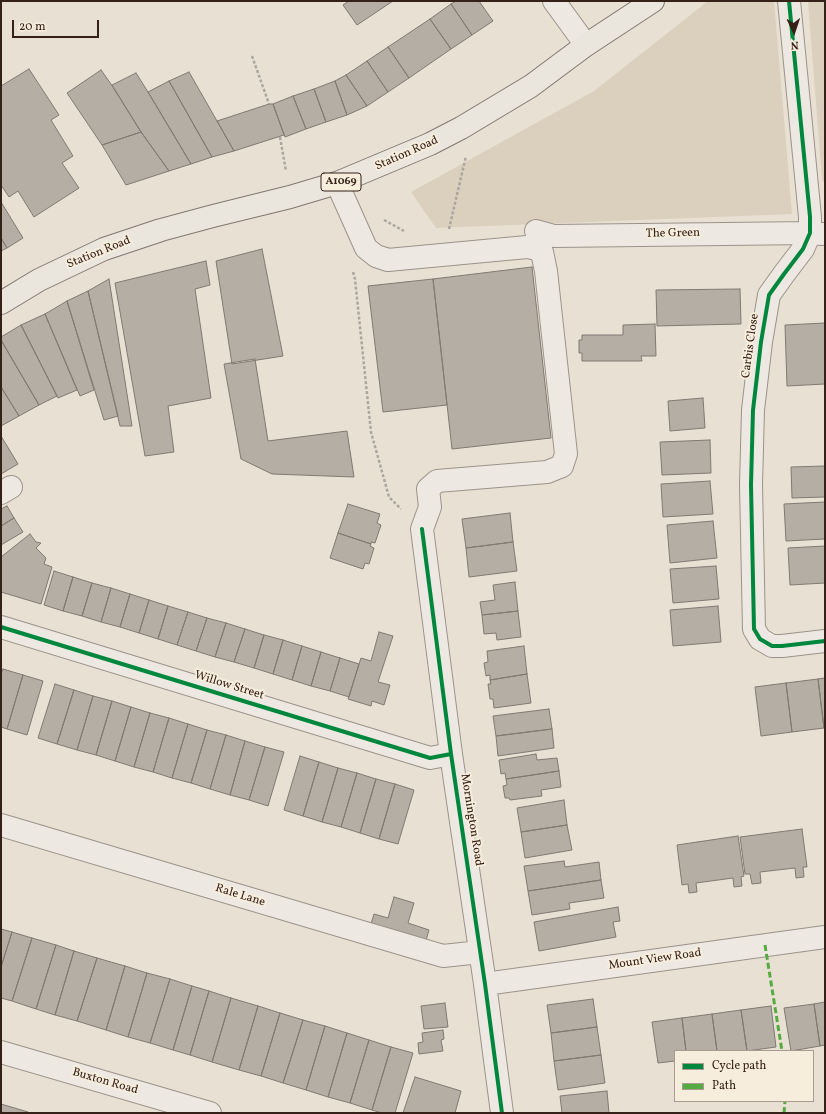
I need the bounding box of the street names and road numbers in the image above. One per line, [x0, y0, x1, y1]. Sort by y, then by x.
street label: Station Road [373, 134, 441, 174]
road number: A1069 [321, 173, 361, 191]
street label: The Green [646, 226, 700, 242]
street label: Station Road [65, 234, 133, 272]
street label: Carbis Close [739, 313, 763, 379]
street label: Willow Street [193, 669, 265, 703]
street label: Mornington Road [457, 773, 485, 867]
street label: Rale Lane [213, 882, 267, 910]
street label: Mount View Road [608, 946, 702, 974]
street label: Buxton Road [71, 1066, 139, 1098]

